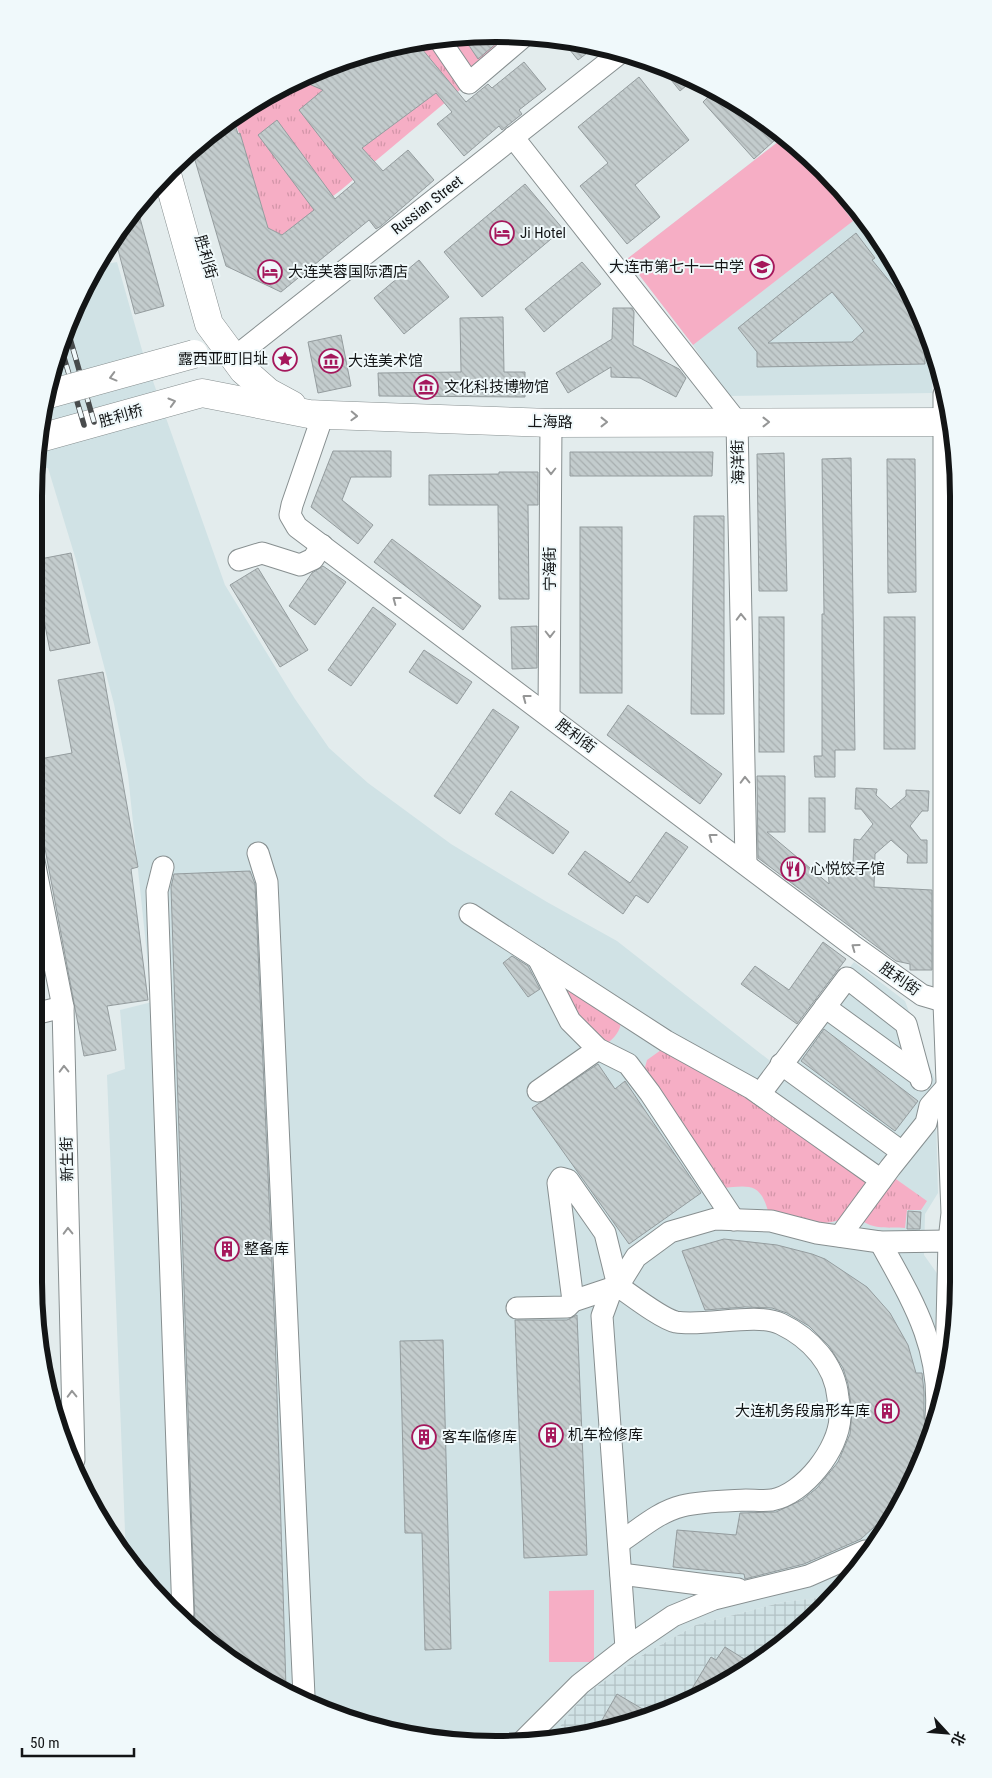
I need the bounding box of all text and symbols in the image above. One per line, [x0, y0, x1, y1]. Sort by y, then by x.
street label: Russian Street [388, 172, 466, 238]
hotel icon: Ji Hotel [489, 220, 515, 246]
place label: Ji Hotel [520, 224, 566, 242]
street label: 胜利街 [191, 233, 221, 281]
school or university icon: 大连市第七十一中学 [749, 254, 775, 280]
place label: 大连市第七十一中学 [609, 258, 744, 276]
hotel icon: 大连芙蓉国际酒店 [257, 259, 283, 285]
place label: 大连芙蓉国际酒店 [288, 263, 408, 281]
place icon: 露西亚町旧址 [272, 346, 298, 372]
museum icon: 大连美术馆 [318, 348, 344, 374]
place label: 露西亚町旧址 [178, 350, 268, 368]
place label: 大连美术馆 [348, 352, 423, 370]
one-way arrow [109, 371, 117, 381]
museum icon: 文化科技博物馆 [413, 374, 439, 400]
place label: 文化科技博物馆 [444, 378, 549, 396]
one-way arrow [167, 397, 175, 407]
street label: 胜利桥 [97, 401, 145, 431]
one-way arrow [350, 411, 358, 421]
street label: 上海路 [527, 413, 573, 431]
one-way arrow [600, 417, 608, 427]
one-way arrow [762, 417, 770, 427]
street label: 海洋街 [729, 439, 747, 485]
one-way arrow [546, 468, 556, 476]
street label: 宁海街 [541, 546, 559, 592]
one-way arrow [393, 598, 402, 606]
one-way arrow [736, 613, 746, 620]
one-way arrow [545, 630, 555, 638]
one-way arrow [522, 695, 532, 704]
street label: 胜利街 [553, 715, 599, 757]
one-way arrow [739, 775, 750, 783]
one-way arrow [708, 834, 718, 843]
restaurant icon: 心悦饺子馆 [780, 856, 806, 882]
place label: 心悦饺子馆 [810, 860, 885, 878]
one-way arrow [851, 944, 861, 953]
street label: 胜利街 [876, 959, 924, 999]
one-way arrow [59, 1065, 70, 1073]
street label: 新生街 [58, 1136, 76, 1182]
one-way arrow [63, 1227, 74, 1235]
building icon: 整备库 [214, 1236, 240, 1262]
place label: 整备库 [244, 1240, 289, 1258]
one-way arrow [67, 1390, 78, 1398]
building icon: 大连机务段扇形车库 [874, 1398, 900, 1424]
place label: 大连机务段扇形车库 [735, 1402, 870, 1420]
building icon: 机车检修库 [538, 1422, 564, 1448]
building icon: 客车临修库 [411, 1424, 437, 1450]
place label: 机车检修库 [568, 1426, 643, 1444]
place label: 客车临修库 [442, 1428, 517, 1446]
north arrow [922, 1708, 972, 1758]
scale bar [22, 1726, 135, 1758]
text: 北 [948, 1729, 969, 1748]
text: 50 m [30, 1734, 60, 1752]

